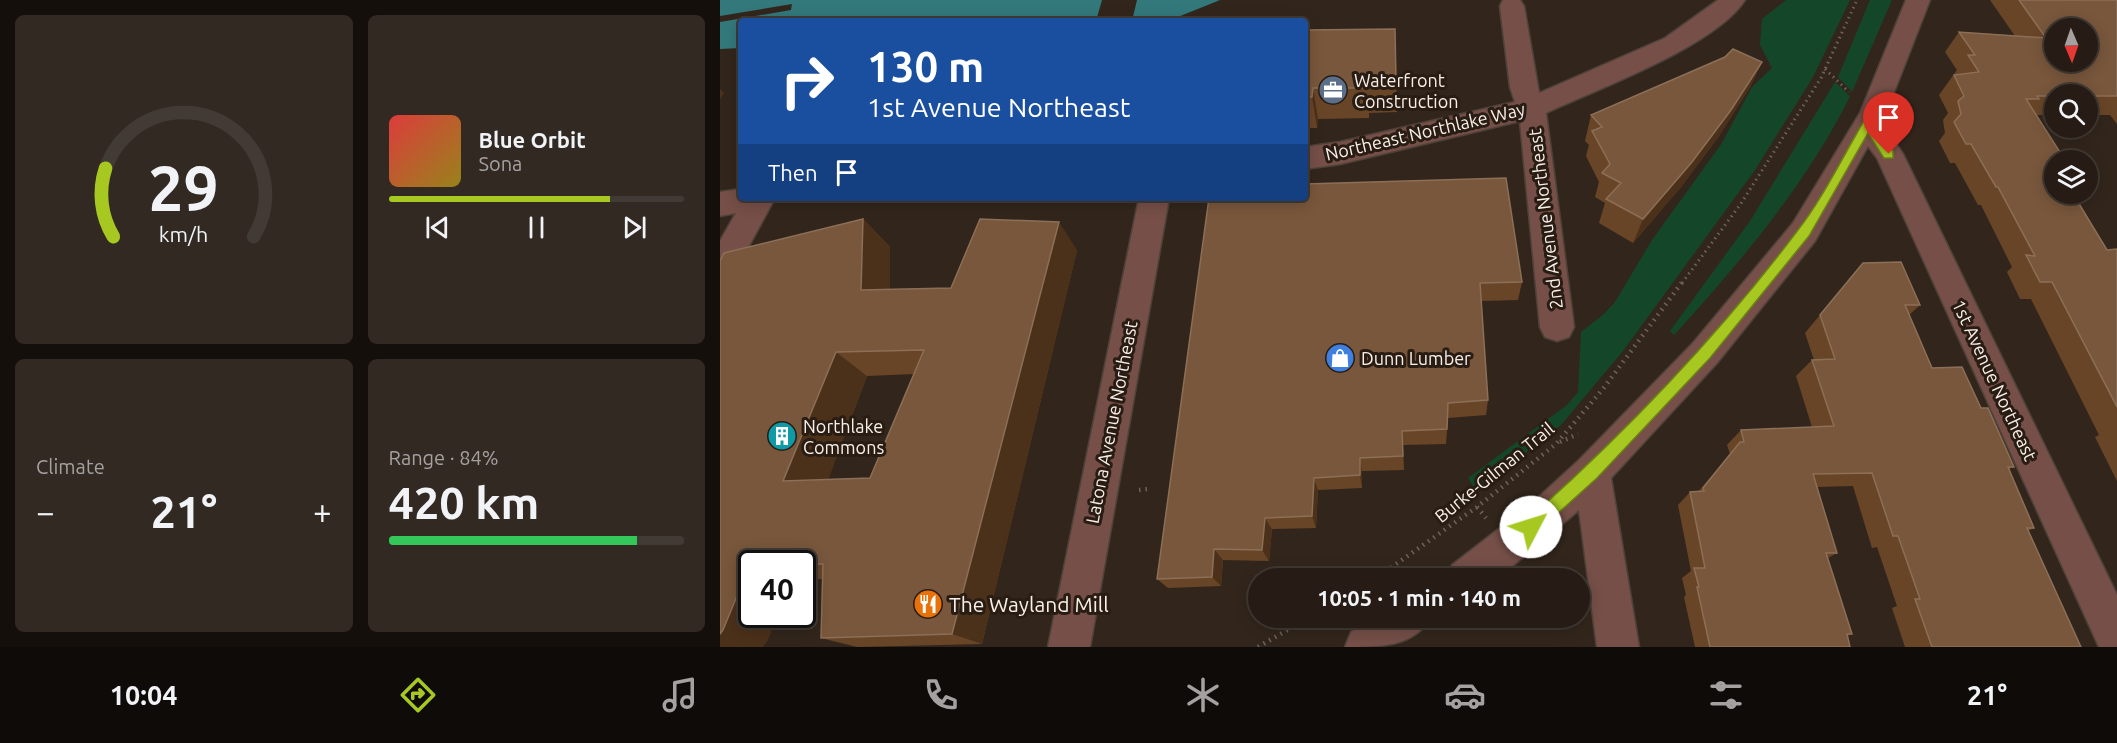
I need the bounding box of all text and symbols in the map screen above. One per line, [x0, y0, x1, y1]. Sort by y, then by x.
north arrow [2044, 18, 2098, 72]
map controls [2044, 18, 2098, 204]
icon: right [768, 42, 846, 120]
text: 130 m [867, 43, 984, 90]
place label: Waterfront Construction [1354, 70, 1458, 111]
office icon: Waterfront Construction [1317, 74, 1349, 106]
button: search [2044, 84, 2098, 138]
text: 1st Avenue Northeast [867, 92, 1130, 122]
pin [1863, 92, 1914, 154]
street label: Northeast Northlake Way [1323, 98, 1527, 164]
icon: arrive [1872, 101, 1905, 134]
text: Blue Orbit [479, 127, 586, 152]
street label: 2nd Avenue Northeast [1524, 128, 1566, 310]
button: layers [2044, 150, 2098, 204]
text: Sona [479, 152, 522, 175]
text: 29 [149, 153, 219, 223]
icon: arrive [830, 156, 863, 189]
text: Then [768, 160, 818, 185]
icon: previous [421, 211, 454, 244]
icon: pause [520, 211, 553, 244]
icon: next [618, 211, 651, 244]
text: km/h [159, 222, 208, 246]
street label: 1st Avenue Northeast [1949, 296, 2041, 464]
street label: Latona Avenue Northeast [1082, 319, 1140, 525]
shop icon: Dunn Lumber [1324, 342, 1356, 374]
place label: Dunn Lumber [1361, 348, 1471, 368]
place label: Northlake Commons [803, 416, 884, 457]
street label: Burke-Gilman Trail [1430, 418, 1558, 526]
building icon: Northlake Commons [766, 420, 798, 452]
text: Range · 84% [389, 446, 499, 469]
text: Climate [36, 455, 105, 478]
text: 420 km [389, 477, 539, 528]
text: 21° [150, 486, 217, 537]
text: − [36, 493, 55, 530]
text: + [313, 493, 332, 530]
position arrow [1499, 495, 1563, 559]
speed limit sign: 40 [738, 550, 816, 628]
text: 10:05 · 1 min · 140 m [1317, 585, 1521, 610]
restaurant icon: The Wayland Mill [912, 588, 944, 620]
place label: The Wayland Mill [949, 592, 1109, 616]
icon: directions [397, 674, 439, 716]
icon: music [659, 674, 701, 716]
icon: phone [920, 674, 962, 716]
icon: climate [1182, 674, 1224, 716]
icon: car [1444, 674, 1486, 716]
icon: filters [1705, 674, 1747, 716]
text: 10:04 [110, 680, 177, 710]
text: 21° [1967, 680, 2007, 710]

